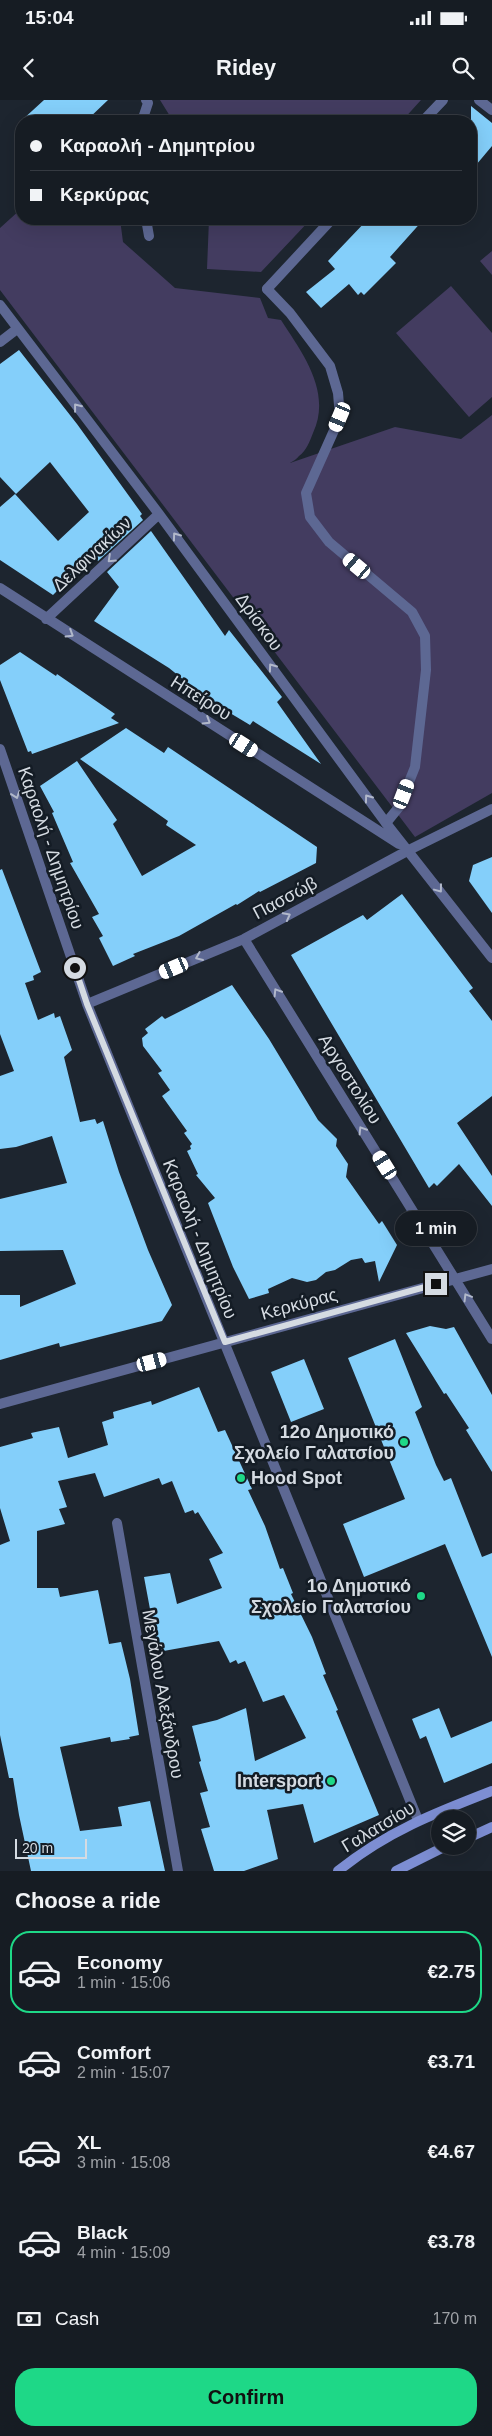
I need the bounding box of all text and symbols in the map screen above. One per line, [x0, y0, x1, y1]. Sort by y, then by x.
text: 15:04 [25, 7, 74, 28]
icon: back [15, 54, 43, 82]
icon: search [449, 54, 477, 82]
text: Ridey [216, 55, 276, 80]
text: Καραολή - Δημητρίου [60, 135, 255, 156]
text: Κερκύρας [60, 184, 149, 205]
car [327, 400, 352, 434]
one-way arrow [74, 403, 83, 413]
street label: Δελφινακίων [49, 513, 135, 595]
one-way arrow [173, 532, 182, 542]
car [340, 551, 373, 581]
one-way arrow [107, 553, 116, 562]
street label: Δρίσκου [232, 589, 286, 655]
one-way arrow [65, 628, 74, 637]
one-way arrow [269, 663, 278, 673]
street label: Ηπείρου [167, 672, 235, 724]
one-way arrow [202, 715, 211, 724]
car [227, 731, 260, 759]
street label: Καραολή - Δημητρίου [14, 764, 88, 932]
car [391, 777, 416, 811]
one-way arrow [10, 790, 20, 799]
one-way arrow [365, 794, 374, 804]
street label: Πασσώβ [249, 873, 321, 923]
one-way arrow [433, 883, 442, 893]
one-way arrow [281, 912, 290, 922]
one-way arrow [195, 951, 204, 962]
car [157, 955, 190, 981]
route start [64, 957, 86, 979]
one-way arrow [273, 988, 283, 997]
street label: Αργοστολίου [315, 1031, 385, 1127]
one-way arrow [359, 1126, 369, 1135]
car [370, 1148, 399, 1182]
street label: Καραολή - Δημητρίου [159, 1156, 241, 1322]
callout: 1 min [395, 1212, 477, 1246]
text: 1 min [415, 1220, 457, 1237]
route end [425, 1273, 447, 1295]
street label: Κερκύρας [259, 1284, 340, 1324]
one-way arrow [463, 1294, 473, 1303]
car [135, 1351, 168, 1373]
place label: 12ο Δημοτικό Σχολείο Γαλατσίου [234, 1422, 394, 1463]
marker: 12ο Δημοτικό Σχολείο Γαλατσίου [398, 1436, 410, 1448]
place label: Hood Spot [251, 1468, 342, 1488]
marker: Hood Spot [235, 1472, 247, 1484]
place label: 1ο Δημοτικό Σχολείο Γαλατσίου [251, 1576, 411, 1617]
marker: 1ο Δημοτικό Σχολείο Γαλατσίου [415, 1590, 427, 1602]
street label: Μεγάλου Αλεξάνδρου [138, 1608, 188, 1780]
place label: Intersport [237, 1771, 321, 1791]
marker: Intersport [325, 1775, 337, 1787]
street label: Γαλατσίου [338, 1797, 418, 1857]
map controls [431, 1810, 476, 1855]
button: layers [431, 1810, 476, 1855]
scale bar [15, 1836, 88, 1859]
text: 20 m [22, 1840, 53, 1856]
text: Choose a ride [15, 1888, 160, 1913]
icon: car [17, 1950, 62, 1995]
text: Economy [77, 1952, 163, 1973]
text: €2.75 [427, 1961, 475, 1982]
text: 1 min · 15:06 [77, 1974, 170, 1991]
icon: car [17, 2040, 62, 2085]
text: Comfort [77, 2042, 151, 2063]
text: €3.71 [427, 2051, 475, 2072]
text: 2 min · 15:07 [77, 2064, 170, 2081]
icon: car [17, 2130, 62, 2175]
text: XL [77, 2132, 101, 2153]
text: €4.67 [427, 2141, 475, 2162]
text: 3 min · 15:08 [77, 2154, 170, 2171]
icon: car [17, 2220, 62, 2265]
text: Black [77, 2222, 128, 2243]
text: €3.78 [427, 2231, 475, 2252]
text: 4 min · 15:09 [77, 2244, 170, 2261]
icon: cash [15, 2305, 43, 2333]
text: Cash [55, 2308, 99, 2329]
text: 170 m [433, 2310, 477, 2327]
button: Confirm [15, 2368, 477, 2426]

